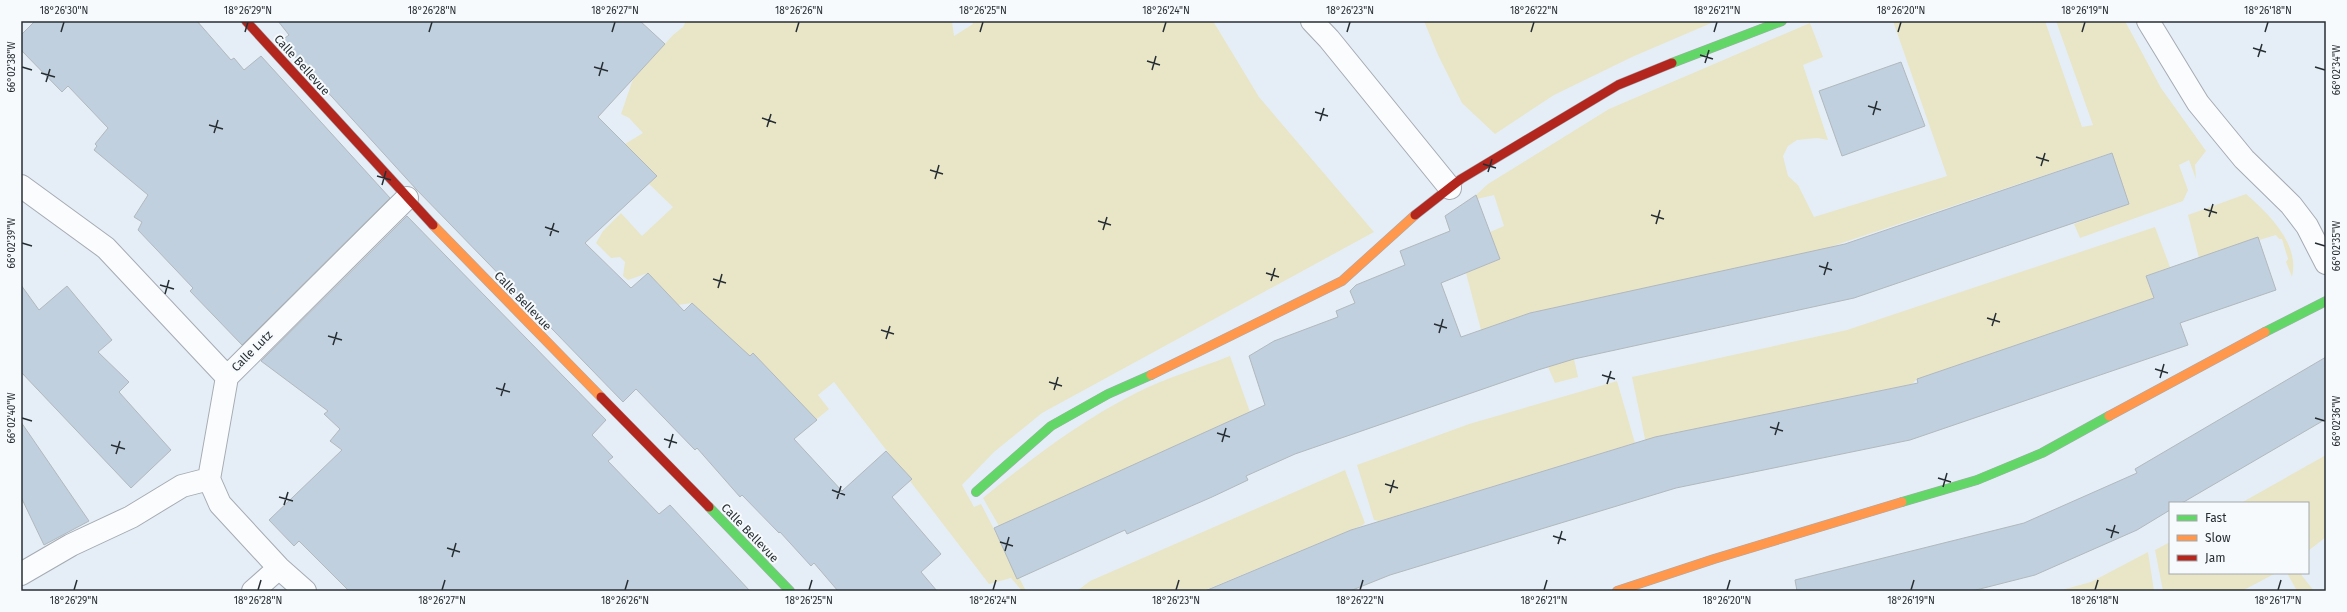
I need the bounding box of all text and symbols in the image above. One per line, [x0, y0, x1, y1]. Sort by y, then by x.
text: 18°26'30"N [40, 5, 88, 17]
text: 18°26'29"N [224, 5, 272, 17]
text: 18°26'28"N [408, 5, 456, 17]
text: 18°26'27"N [591, 5, 639, 17]
text: 18°26'26"N [775, 5, 823, 17]
text: 18°26'25"N [959, 5, 1007, 17]
text: 18°26'24"N [1142, 5, 1190, 17]
text: 18°26'23"N [1326, 5, 1374, 17]
text: 18°26'22"N [1510, 5, 1558, 17]
text: 18°26'21"N [1693, 5, 1741, 17]
text: 18°26'20"N [1877, 5, 1925, 17]
text: 18°26'19"N [2061, 5, 2109, 17]
text: 18°26'18"N [2244, 5, 2292, 17]
street label: Calle Bellevue [271, 32, 333, 98]
text: 66°02'38"W [6, 41, 18, 93]
text: 66°02'34"W [2331, 44, 2343, 95]
text: 66°02'39"W [6, 217, 18, 268]
text: 66°02'35"W [2331, 220, 2343, 271]
street label: Calle Bellevue [491, 269, 555, 333]
street label: Calle Lutz [229, 328, 275, 374]
text: 66°02'40"W [6, 392, 18, 444]
text: 66°02'36"W [2331, 395, 2343, 446]
street label: Calle Bellevue [718, 501, 782, 565]
legend [2169, 502, 2309, 574]
text: Fast [2205, 511, 2227, 525]
text: Slow [2205, 531, 2231, 545]
text: Jam [2205, 551, 2225, 565]
text: 18°26'29"N [50, 595, 98, 607]
text: 18°26'28"N [234, 595, 282, 607]
text: 18°26'27"N [418, 595, 466, 607]
text: 18°26'26"N [601, 595, 649, 607]
text: 18°26'25"N [785, 595, 833, 607]
text: 18°26'24"N [969, 595, 1017, 607]
text: 18°26'23"N [1152, 595, 1200, 607]
text: 18°26'22"N [1336, 595, 1384, 607]
text: 18°26'21"N [1520, 595, 1568, 607]
text: 18°26'20"N [1703, 595, 1751, 607]
text: 18°26'19"N [1887, 595, 1935, 607]
text: 18°26'18"N [2071, 595, 2119, 607]
text: 18°26'17"N [2254, 595, 2302, 607]

